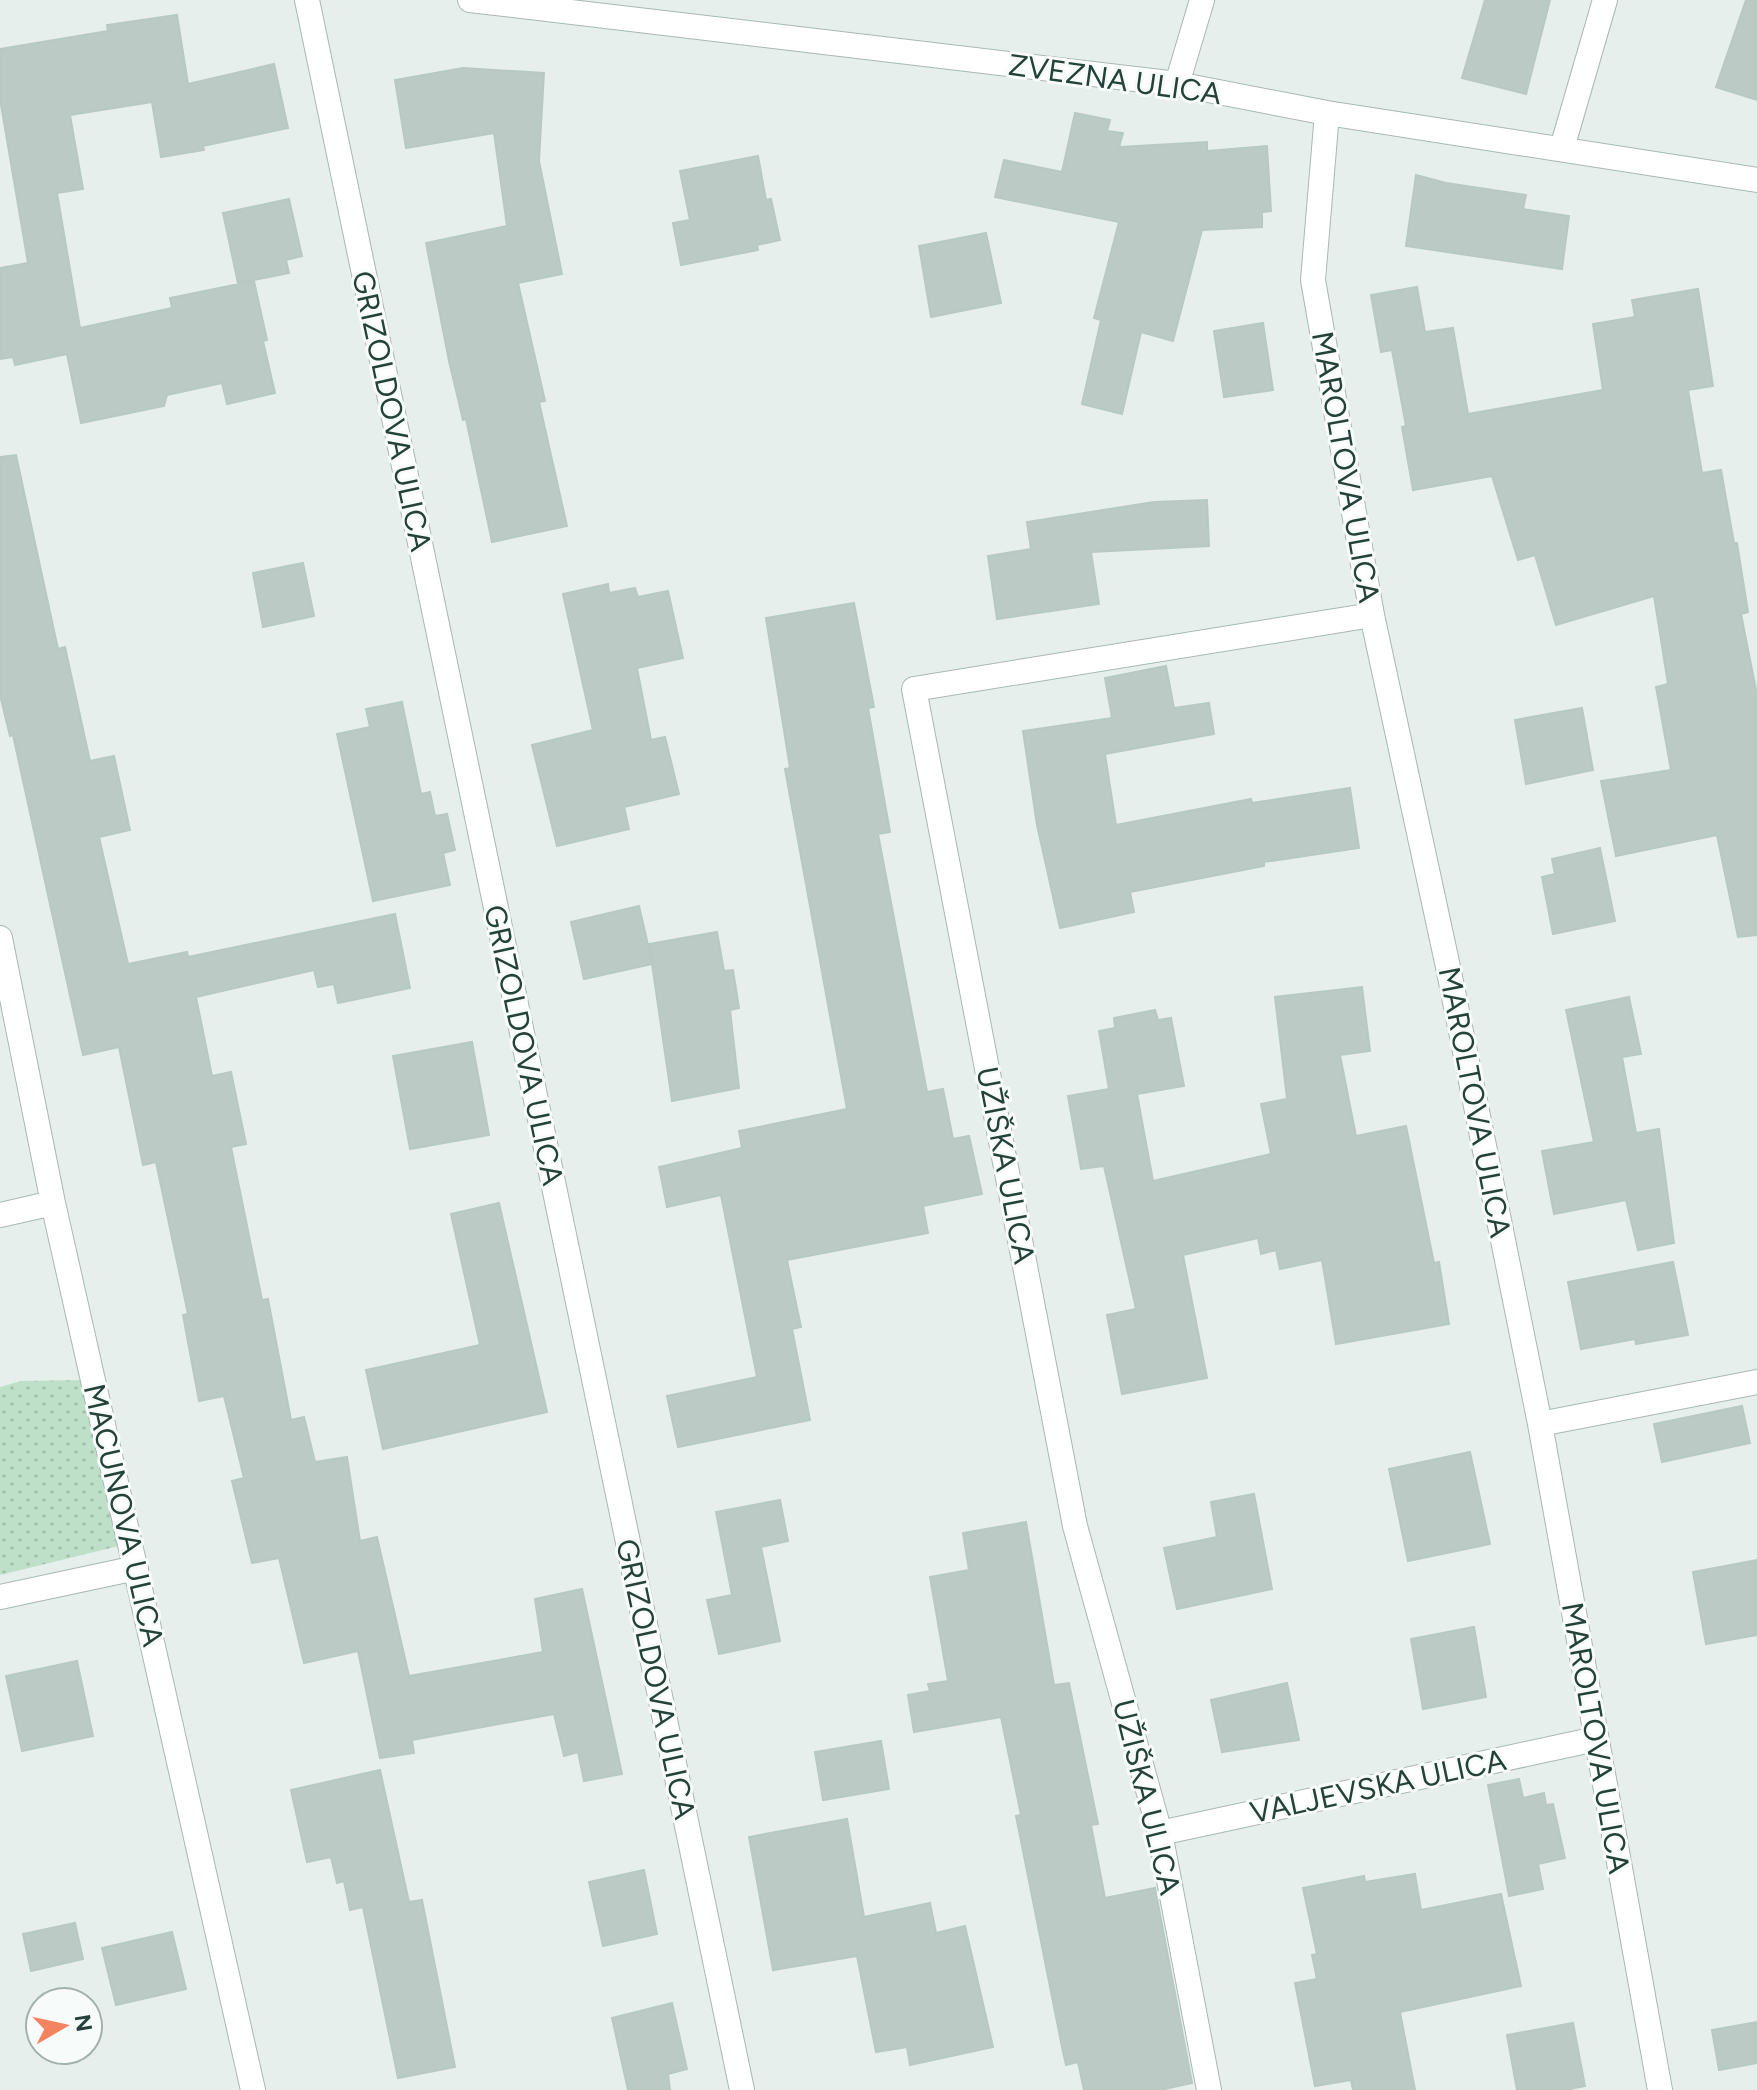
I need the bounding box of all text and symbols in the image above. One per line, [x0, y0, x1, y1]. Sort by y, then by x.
street label: ZVEZNA ULICA [1006, 46, 1225, 112]
street label: GRIZOLDOVA ULICA [344, 267, 440, 555]
street label: MAROLTOVA ULICA [1304, 328, 1388, 606]
street label: GRIZOLDOVA ULICA [476, 901, 572, 1189]
street label: MAROLTOVA ULICA [1431, 964, 1520, 1241]
street label: UŽIŠKA ULICA [969, 1063, 1043, 1267]
street label: MACUNOVA ULICA [76, 1380, 172, 1650]
street label: GRIZOLDOVA ULICA [608, 1535, 704, 1823]
street label: MAROLTOVA ULICA [1554, 1599, 1638, 1877]
street label: UŽIŠKA ULICA [1105, 1696, 1189, 1899]
street label: VALJEVSKA ULICA [1247, 1741, 1510, 1831]
north arrow [24, 1986, 104, 2066]
text: N [69, 2012, 98, 2033]

